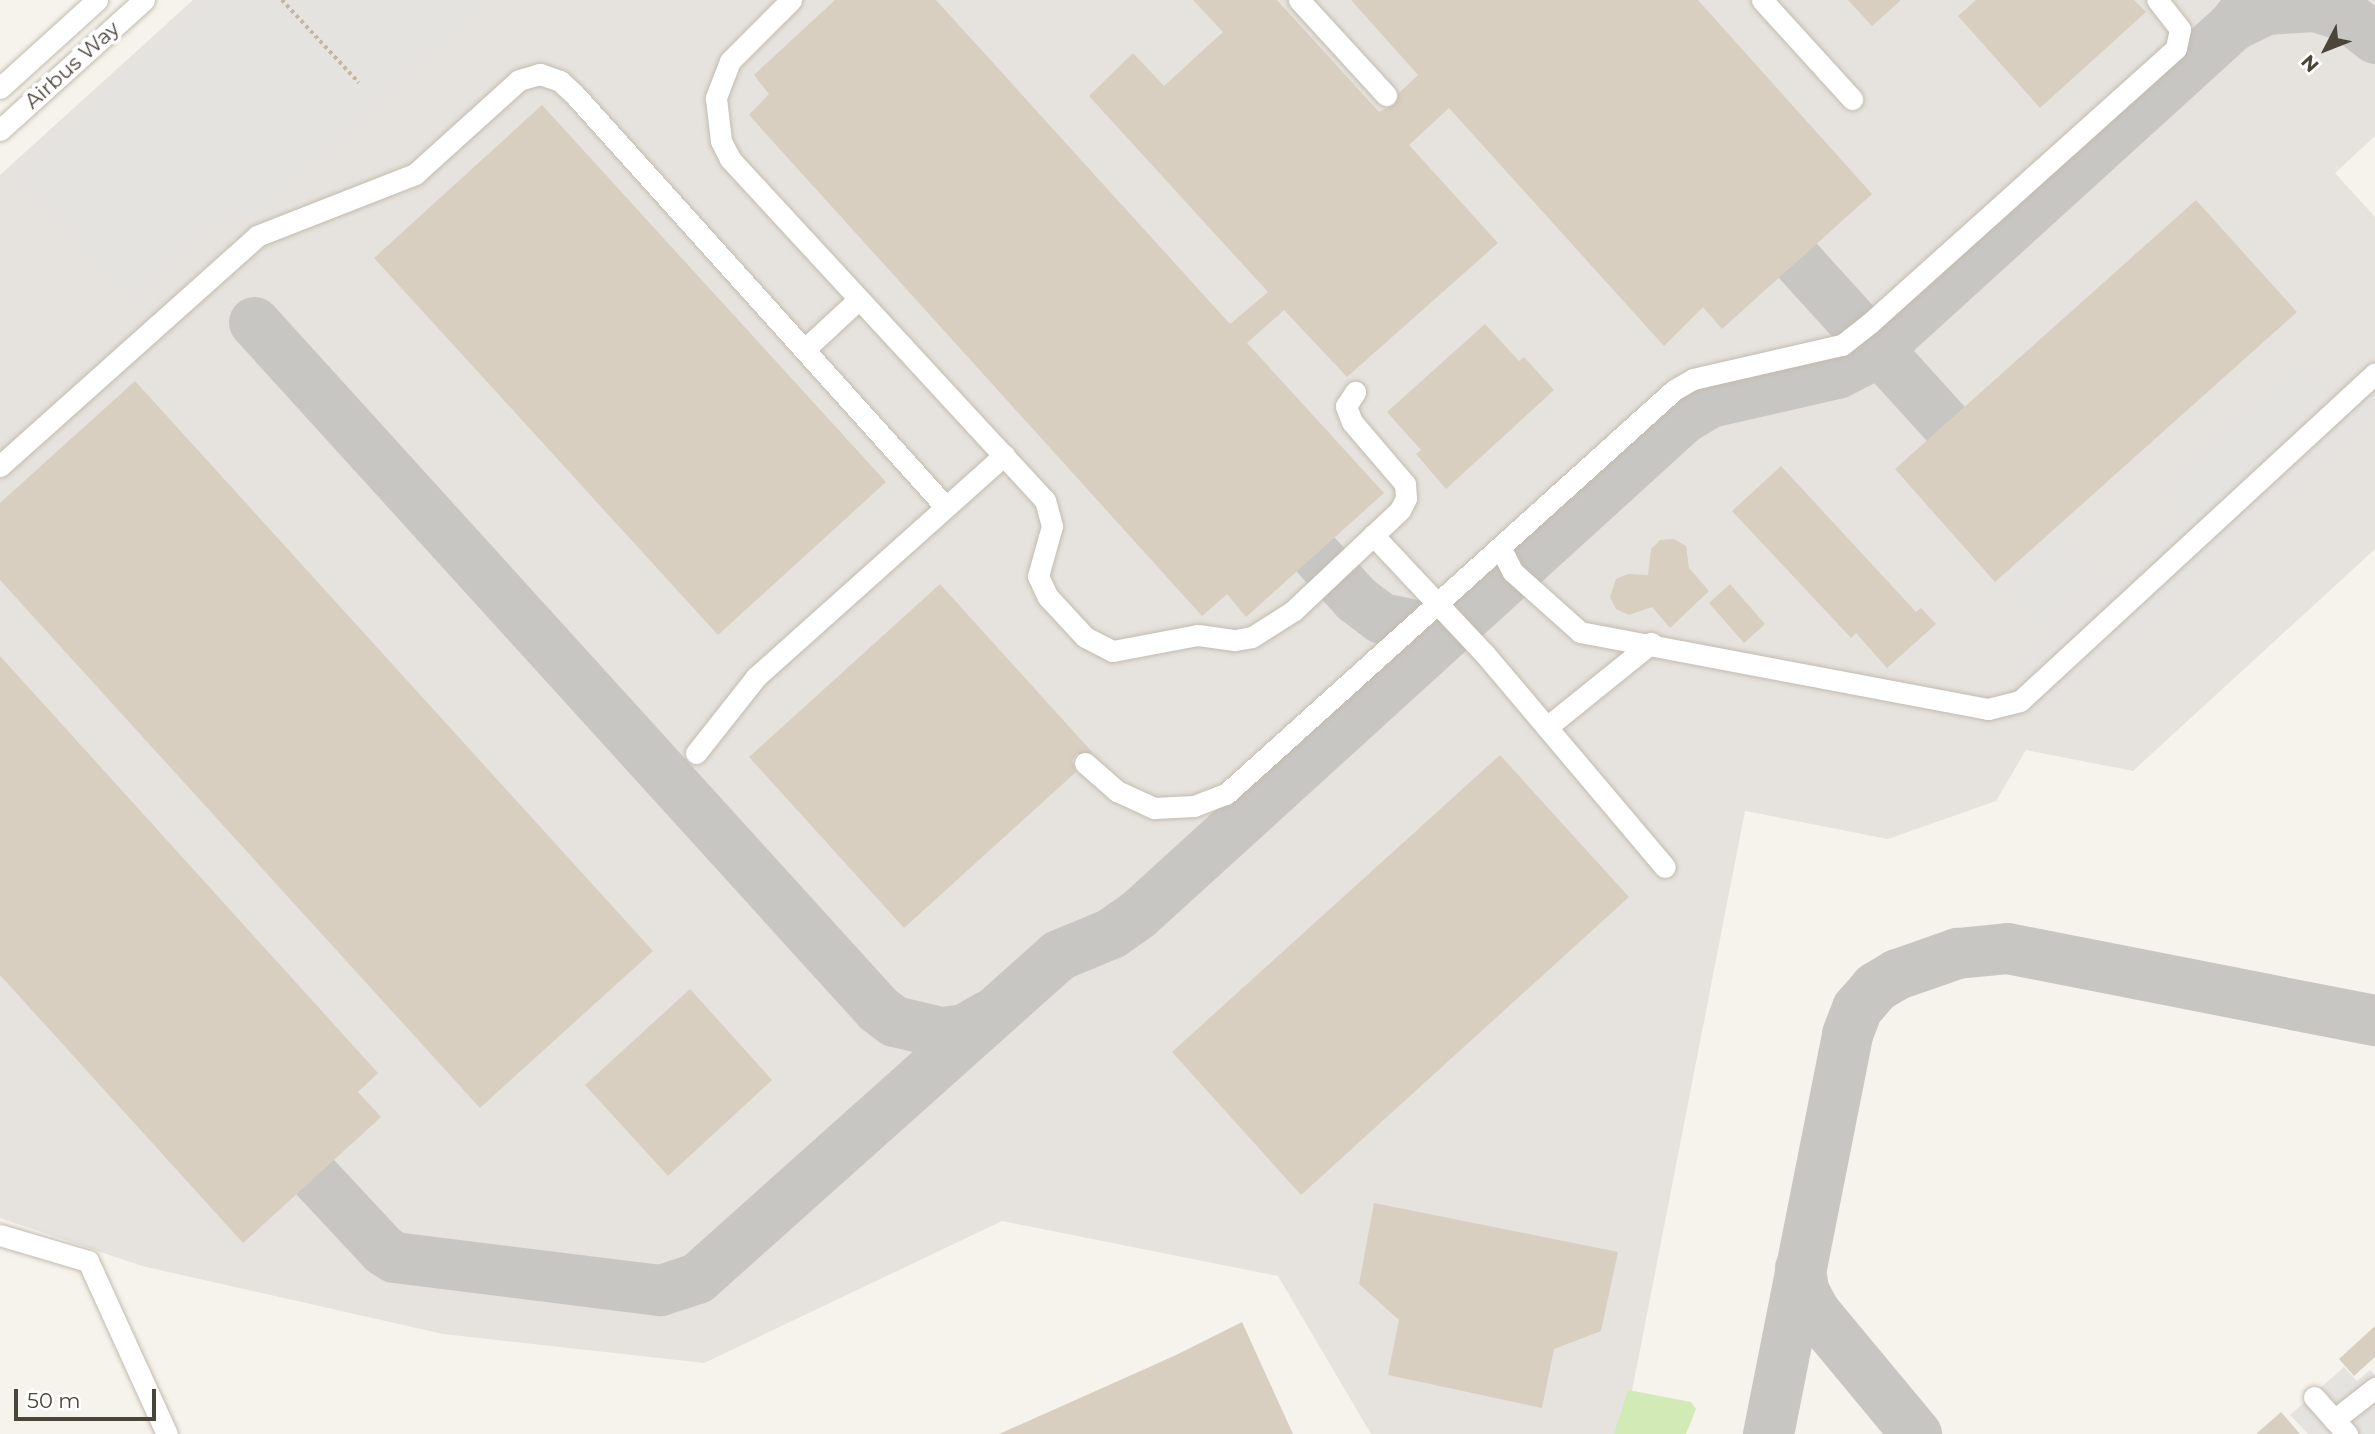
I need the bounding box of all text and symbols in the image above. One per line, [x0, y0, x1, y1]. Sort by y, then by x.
north arrow [2291, 14, 2361, 84]
street label: Airbus Way [19, 16, 125, 114]
text: N [2296, 50, 2324, 77]
scale bar [18, 1374, 159, 1418]
text: 50 m [27, 1388, 81, 1413]

